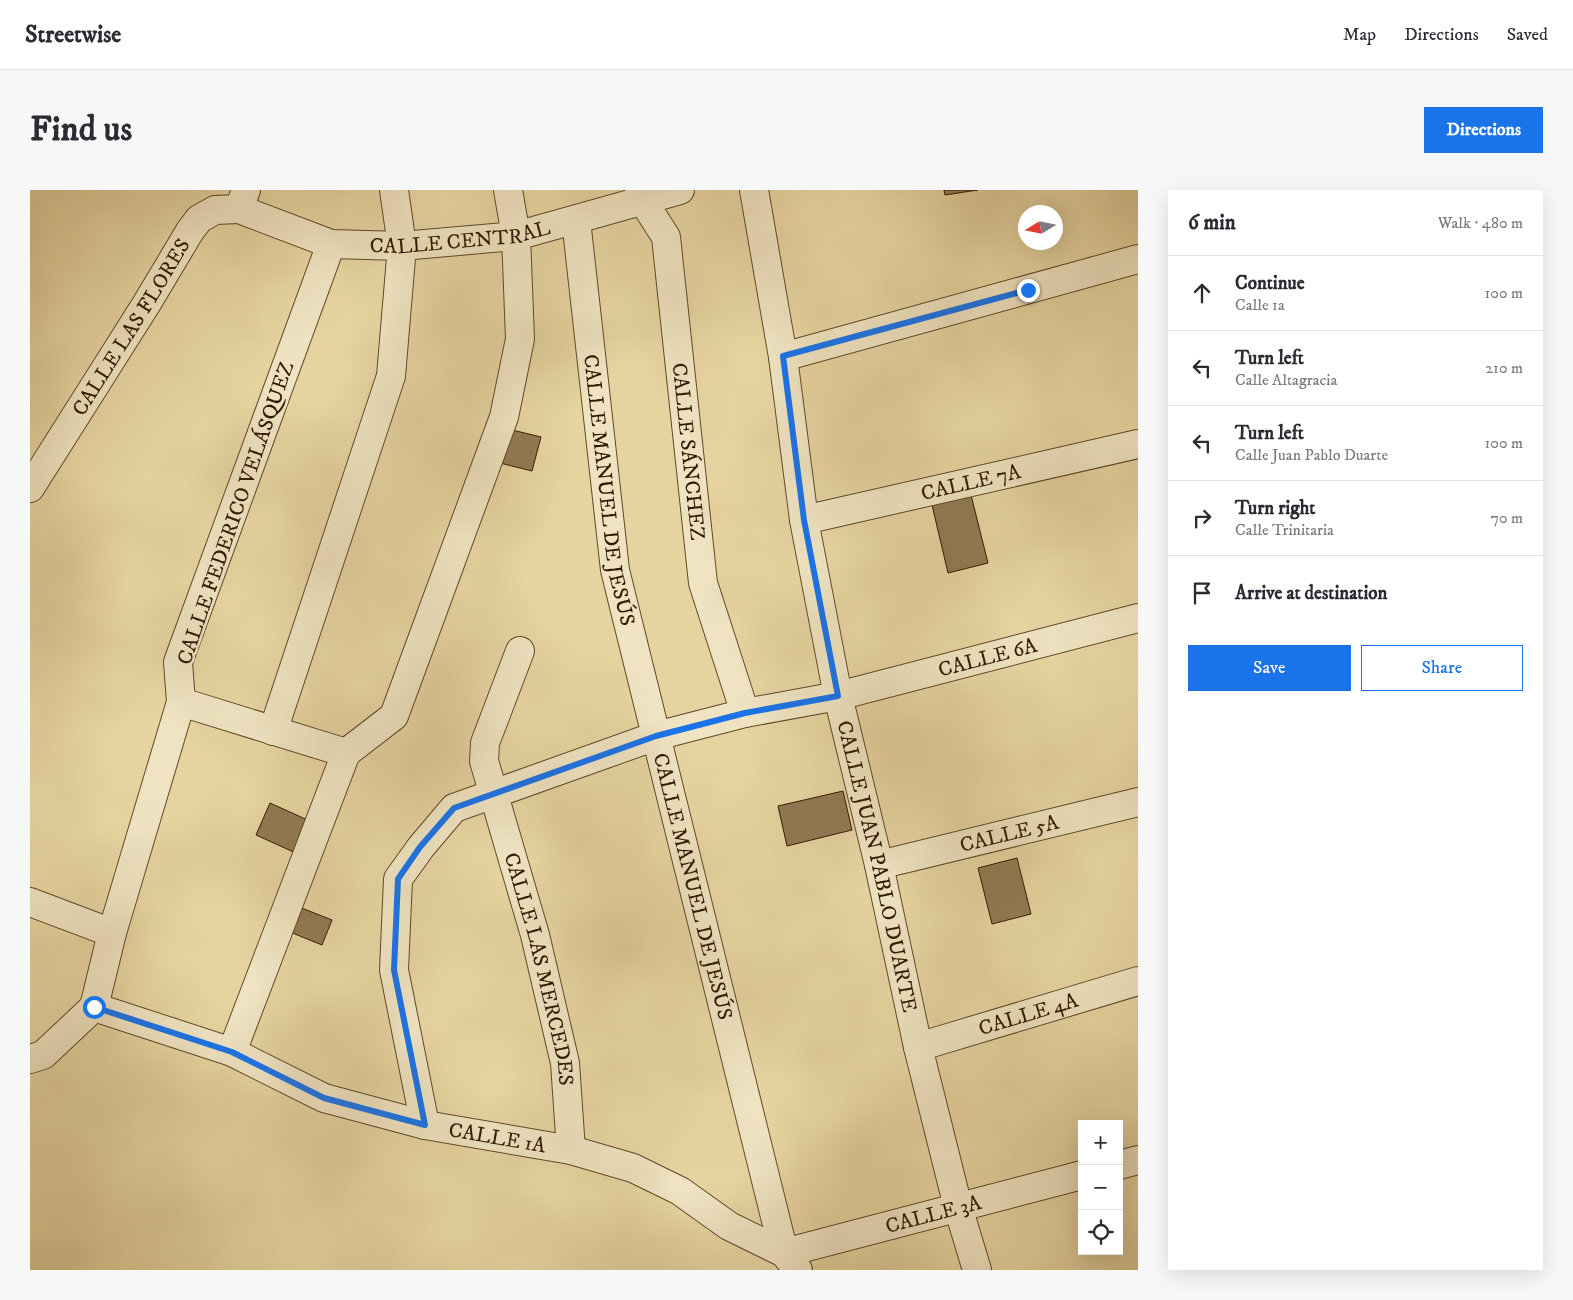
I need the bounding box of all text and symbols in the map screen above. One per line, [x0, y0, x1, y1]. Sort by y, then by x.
text: Streetwise [25, 20, 121, 50]
text: Map [1343, 24, 1376, 46]
text: Directions [1404, 24, 1479, 46]
text: Saved [1507, 24, 1548, 46]
button: Directions [1424, 107, 1543, 153]
text: Find us [30, 108, 132, 152]
north arrow [1018, 205, 1063, 250]
text: 6 min [1188, 210, 1236, 236]
text: Walk · 480 m [1438, 213, 1523, 233]
street label: CALLE CENTRAL [369, 215, 553, 260]
street label: CALLE LAS FLORES [67, 234, 196, 421]
text: Continue [1235, 272, 1305, 295]
route end [1017, 279, 1040, 302]
icon: ahead [1188, 279, 1216, 307]
text: 100 m [1485, 283, 1523, 303]
text: Calle 1a [1235, 295, 1285, 315]
text: Turn left [1235, 347, 1304, 370]
street label: CALLE MANUEL DE JESÚS [577, 353, 640, 629]
icon: left [1188, 354, 1216, 382]
street label: CALLE FEDERICO VELÁSQUEZ [170, 358, 300, 668]
text: 210 m [1485, 358, 1523, 378]
street label: CALLE SÁNCHEZ [666, 361, 710, 542]
text: Calle Altagracia [1235, 370, 1337, 390]
text: Turn left [1235, 422, 1304, 445]
icon: left [1188, 429, 1216, 457]
text: 100 m [1485, 433, 1523, 453]
text: Calle Juan Pablo Duarte [1235, 445, 1388, 465]
street label: CALLE 7A [919, 459, 1024, 507]
text: Turn right [1235, 497, 1315, 520]
icon: right [1188, 504, 1216, 532]
text: 70 m [1491, 508, 1523, 528]
text: Calle Trinitaria [1235, 520, 1334, 540]
icon: arrive [1188, 579, 1216, 607]
text: Arrive at destination [1235, 582, 1387, 605]
street label: CALLE 6A [935, 633, 1041, 683]
button: Save [1188, 645, 1351, 691]
button: Share [1361, 645, 1523, 691]
street label: CALLE JUAN PABLO DUARTE [830, 718, 922, 1015]
street label: CALLE MANUEL DE JESÚS [647, 750, 738, 1023]
street label: CALLE 5A [957, 810, 1062, 859]
street label: CALLE LAS MERCEDES [498, 850, 579, 1086]
street label: CALLE 4A [976, 988, 1082, 1042]
route start [83, 996, 106, 1019]
street label: CALLE 1A [447, 1117, 548, 1160]
map controls [1078, 1120, 1123, 1255]
button: + [1078, 1120, 1123, 1165]
button: − [1078, 1165, 1123, 1210]
street label: CALLE 3A [883, 1190, 985, 1240]
button: locate [1078, 1210, 1123, 1255]

